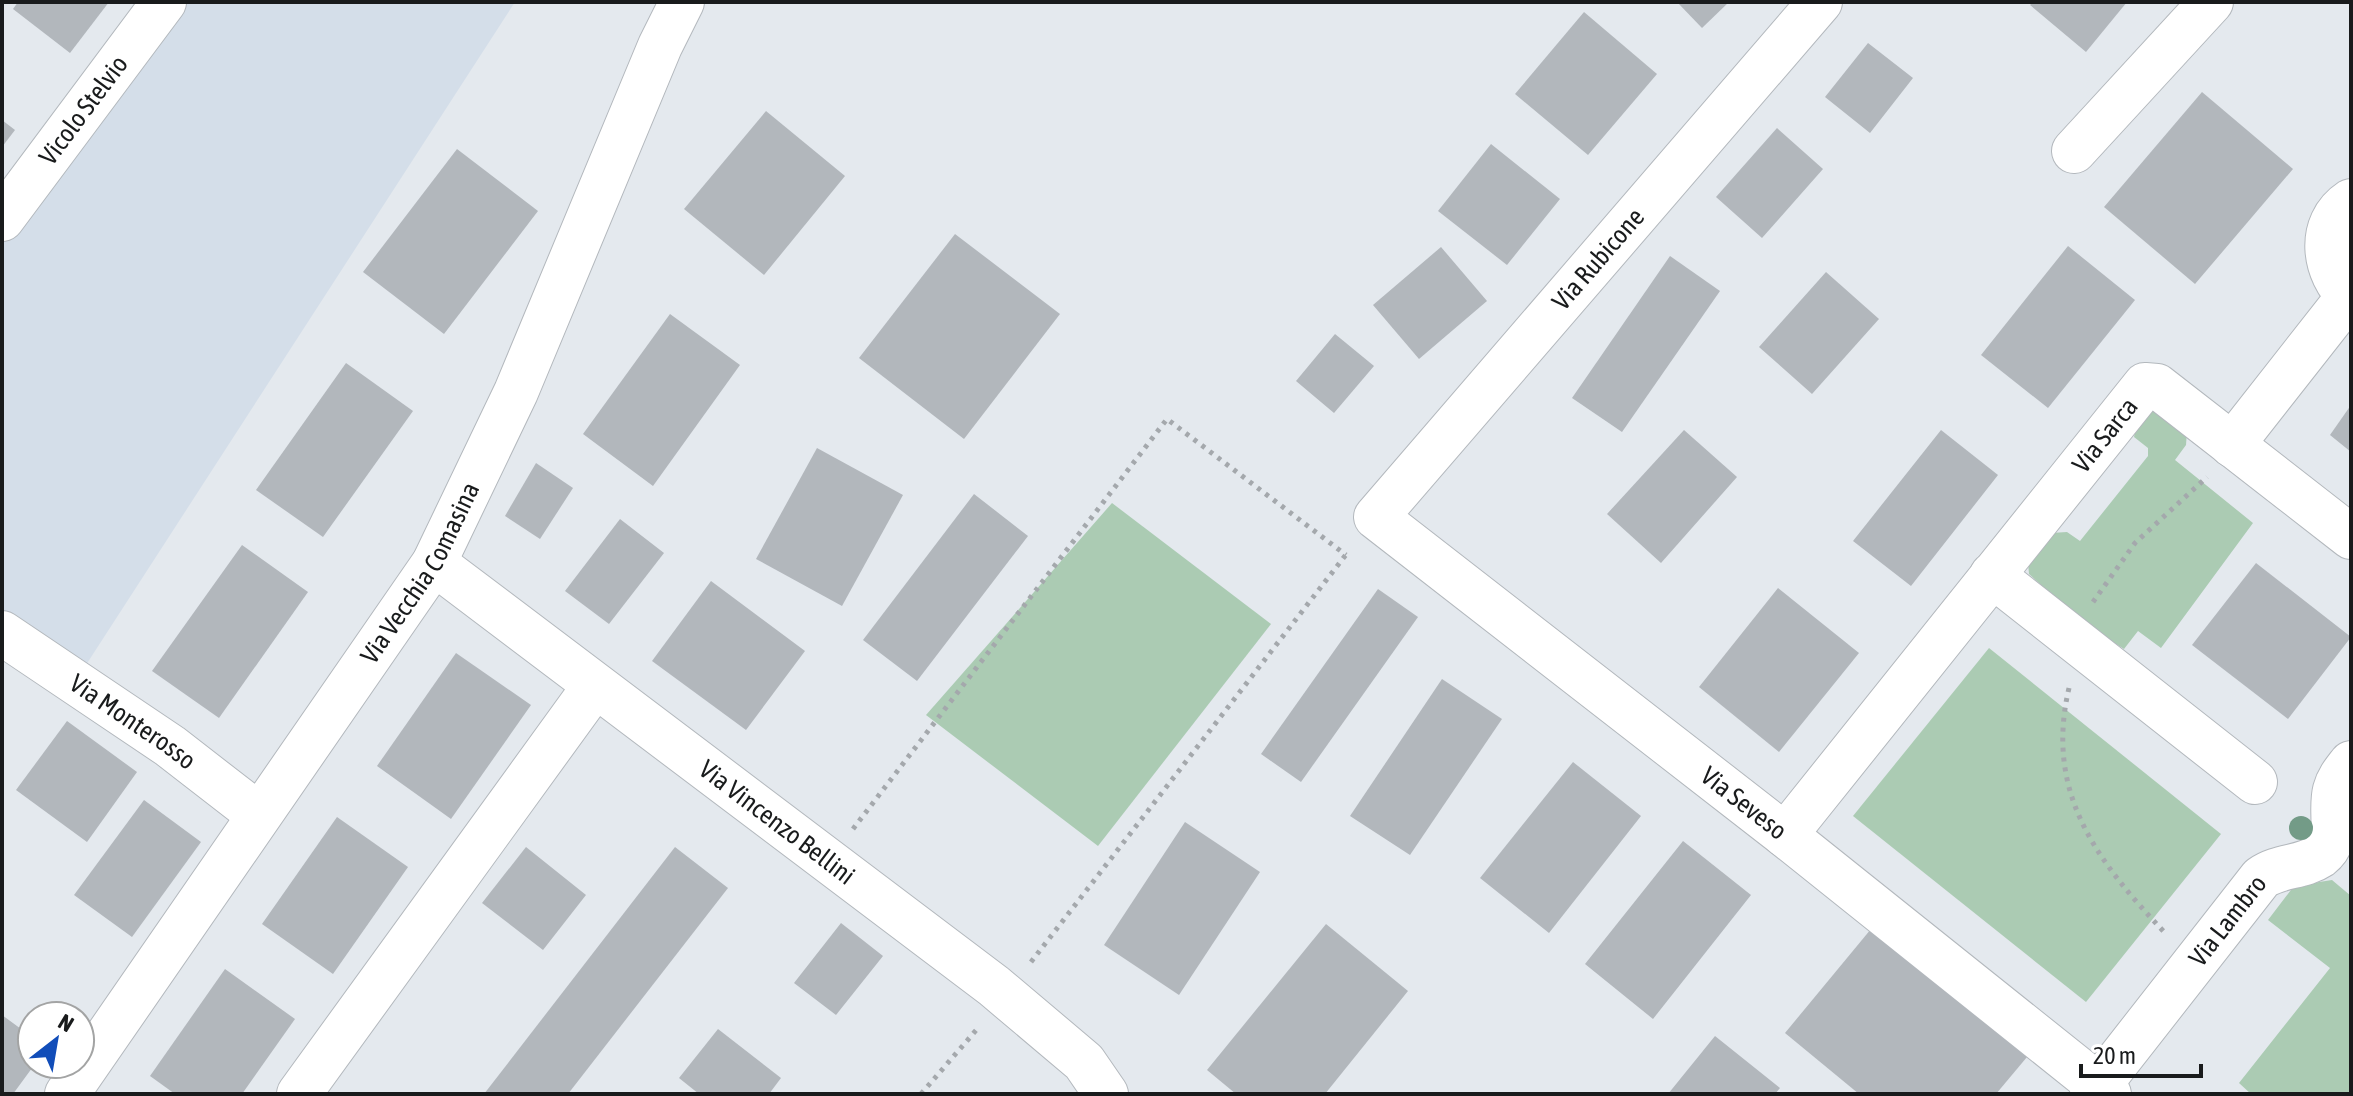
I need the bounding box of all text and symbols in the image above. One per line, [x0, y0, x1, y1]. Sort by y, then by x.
street label: Vicolo Stelvio [33, 50, 134, 171]
street label: Via Rubicone [1546, 202, 1650, 316]
street label: Via Sarca [2066, 392, 2144, 478]
street label: Via Vecchia Comasina [354, 478, 485, 669]
street label: Via Monterosso [64, 668, 202, 775]
street label: Via Vincenzo Bellini [693, 754, 861, 891]
street label: Via Seveso [1695, 760, 1793, 846]
street label: Via Lambro [2183, 869, 2273, 972]
north arrow [16, 1000, 96, 1080]
text: N [54, 1008, 79, 1037]
scale bar [2081, 1028, 2201, 1078]
text: 20 m [2093, 1042, 2136, 1069]

